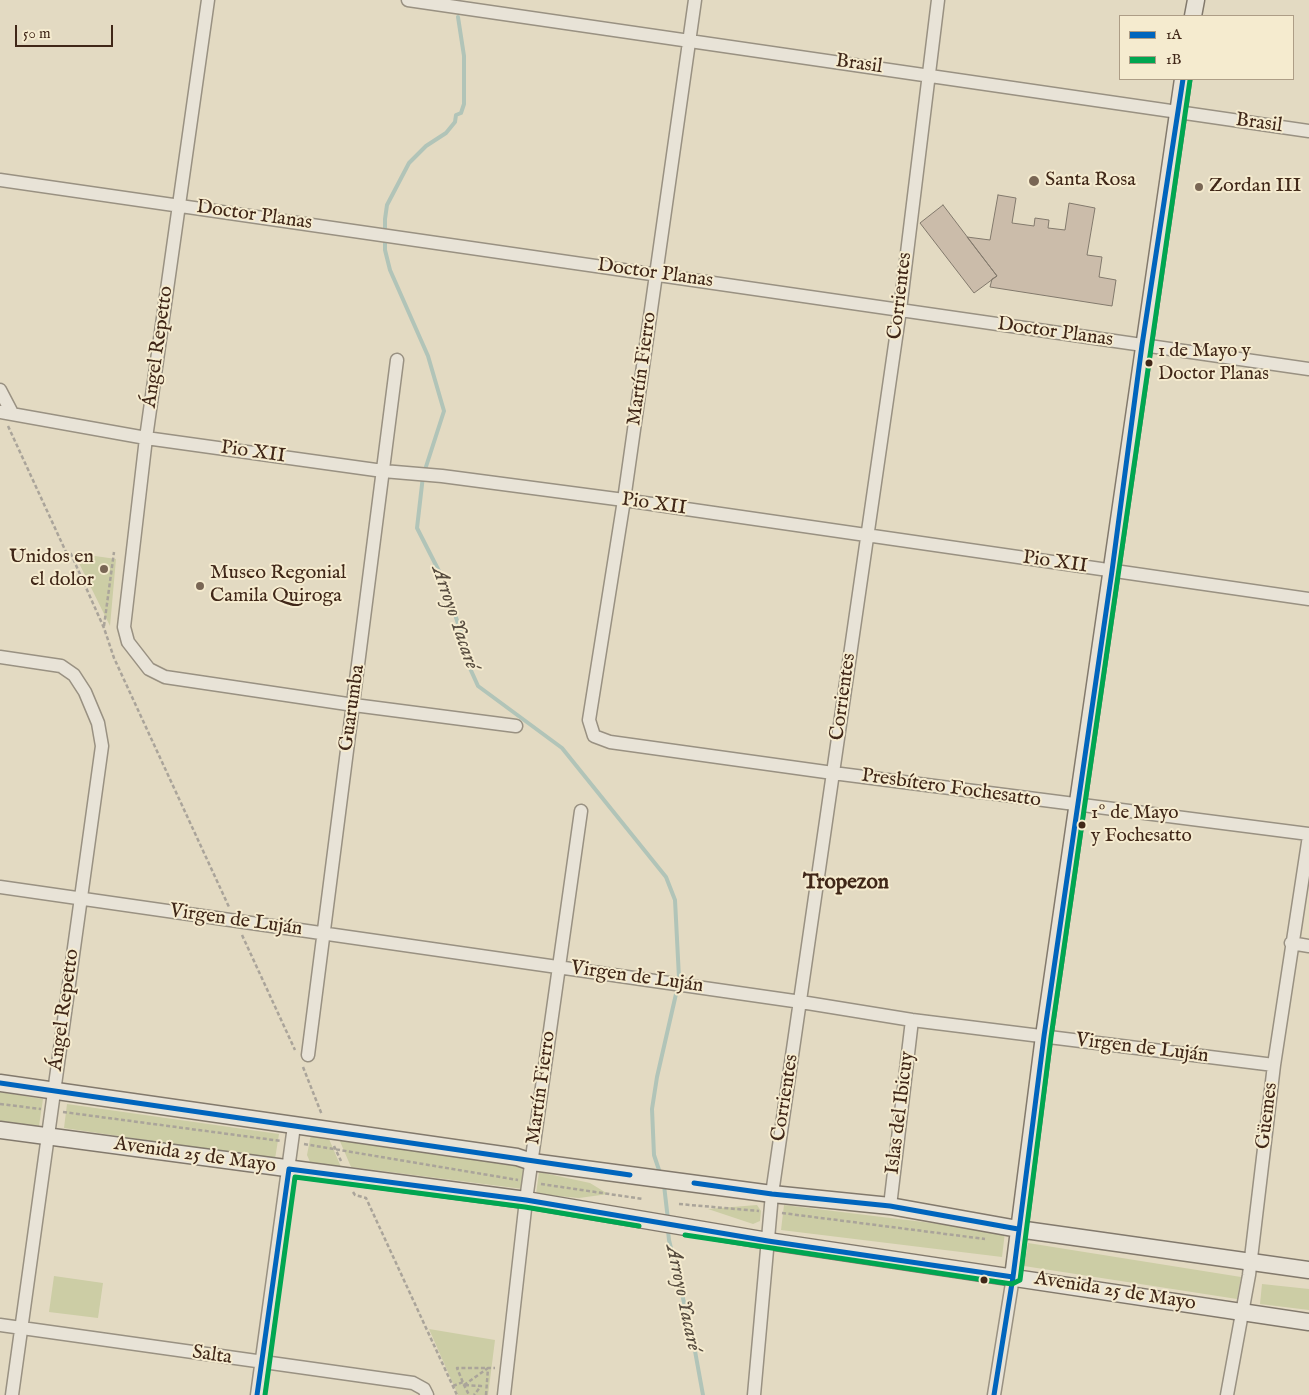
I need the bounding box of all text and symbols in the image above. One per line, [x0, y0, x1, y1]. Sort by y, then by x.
scale bar [18, 15, 115, 47]
legend [1119, 15, 1294, 80]
text: 50 m [23, 24, 51, 43]
text: 1A [1166, 25, 1182, 44]
street label: Brasil [834, 50, 884, 80]
text: 1B [1166, 50, 1182, 69]
street label: Brasil [1234, 109, 1284, 139]
place label: Santa Rosa [1045, 169, 1136, 193]
marker: Santa Rosa [1027, 174, 1041, 188]
place label: Zordan III [1209, 175, 1301, 199]
marker: Zordan III [1193, 181, 1205, 193]
street label: Doctor Planas [195, 196, 313, 236]
street label: Corrientes [884, 251, 918, 341]
street label: Doctor Planas [596, 254, 714, 294]
street label: Ángel Repetto [139, 285, 179, 409]
street label: Martín Fierro [623, 311, 663, 427]
street label: Doctor Planas [996, 313, 1114, 353]
place label: 1 de Mayo y Doctor Planas [1158, 341, 1269, 385]
marker: 1 de Mayo y Doctor Planas [1144, 358, 1154, 368]
street label: Pio XII [219, 437, 287, 469]
street label: Pio XII [620, 489, 688, 521]
place label: Unidos en el dolor [9, 546, 94, 593]
street label: Pio XII [1021, 547, 1089, 579]
place label: Museo Regonial Camila Quiroga [210, 562, 346, 609]
marker: Unidos en el dolor [98, 563, 110, 575]
water label: Arroyo Yacaré [425, 563, 483, 673]
marker: Museo Regonial Camila Quiroga [194, 580, 206, 592]
street label: Corrientes [826, 652, 862, 742]
street label: Guarumba [335, 663, 371, 753]
street label: Presbítero Fochesatto [860, 764, 1042, 814]
place label: 1º de Mayo y Fochesatto [1091, 803, 1192, 847]
marker: 1º de Mayo y Fochesatto [1077, 820, 1087, 830]
district label: Tropezon [803, 871, 889, 897]
street label: Virgen de Luján [168, 900, 304, 942]
street label: Ángel Repetto [45, 948, 85, 1072]
street label: Virgen de Luján [569, 957, 705, 999]
street label: Virgen de Luján [1074, 1029, 1210, 1069]
street label: Martín Fierro [522, 1030, 562, 1146]
street label: Islas del Ibicuy [882, 1050, 920, 1176]
street label: Corrientes [767, 1053, 805, 1143]
street label: Güemes [1252, 1081, 1284, 1151]
street label: Avenida 25 de Mayo [112, 1133, 278, 1179]
water label: Arroyo Yacaré [659, 1243, 705, 1353]
street label: Avenida 25 de Mayo [1032, 1267, 1198, 1317]
unlabelled marker [979, 1275, 989, 1285]
street label: Salta [191, 1341, 233, 1371]

